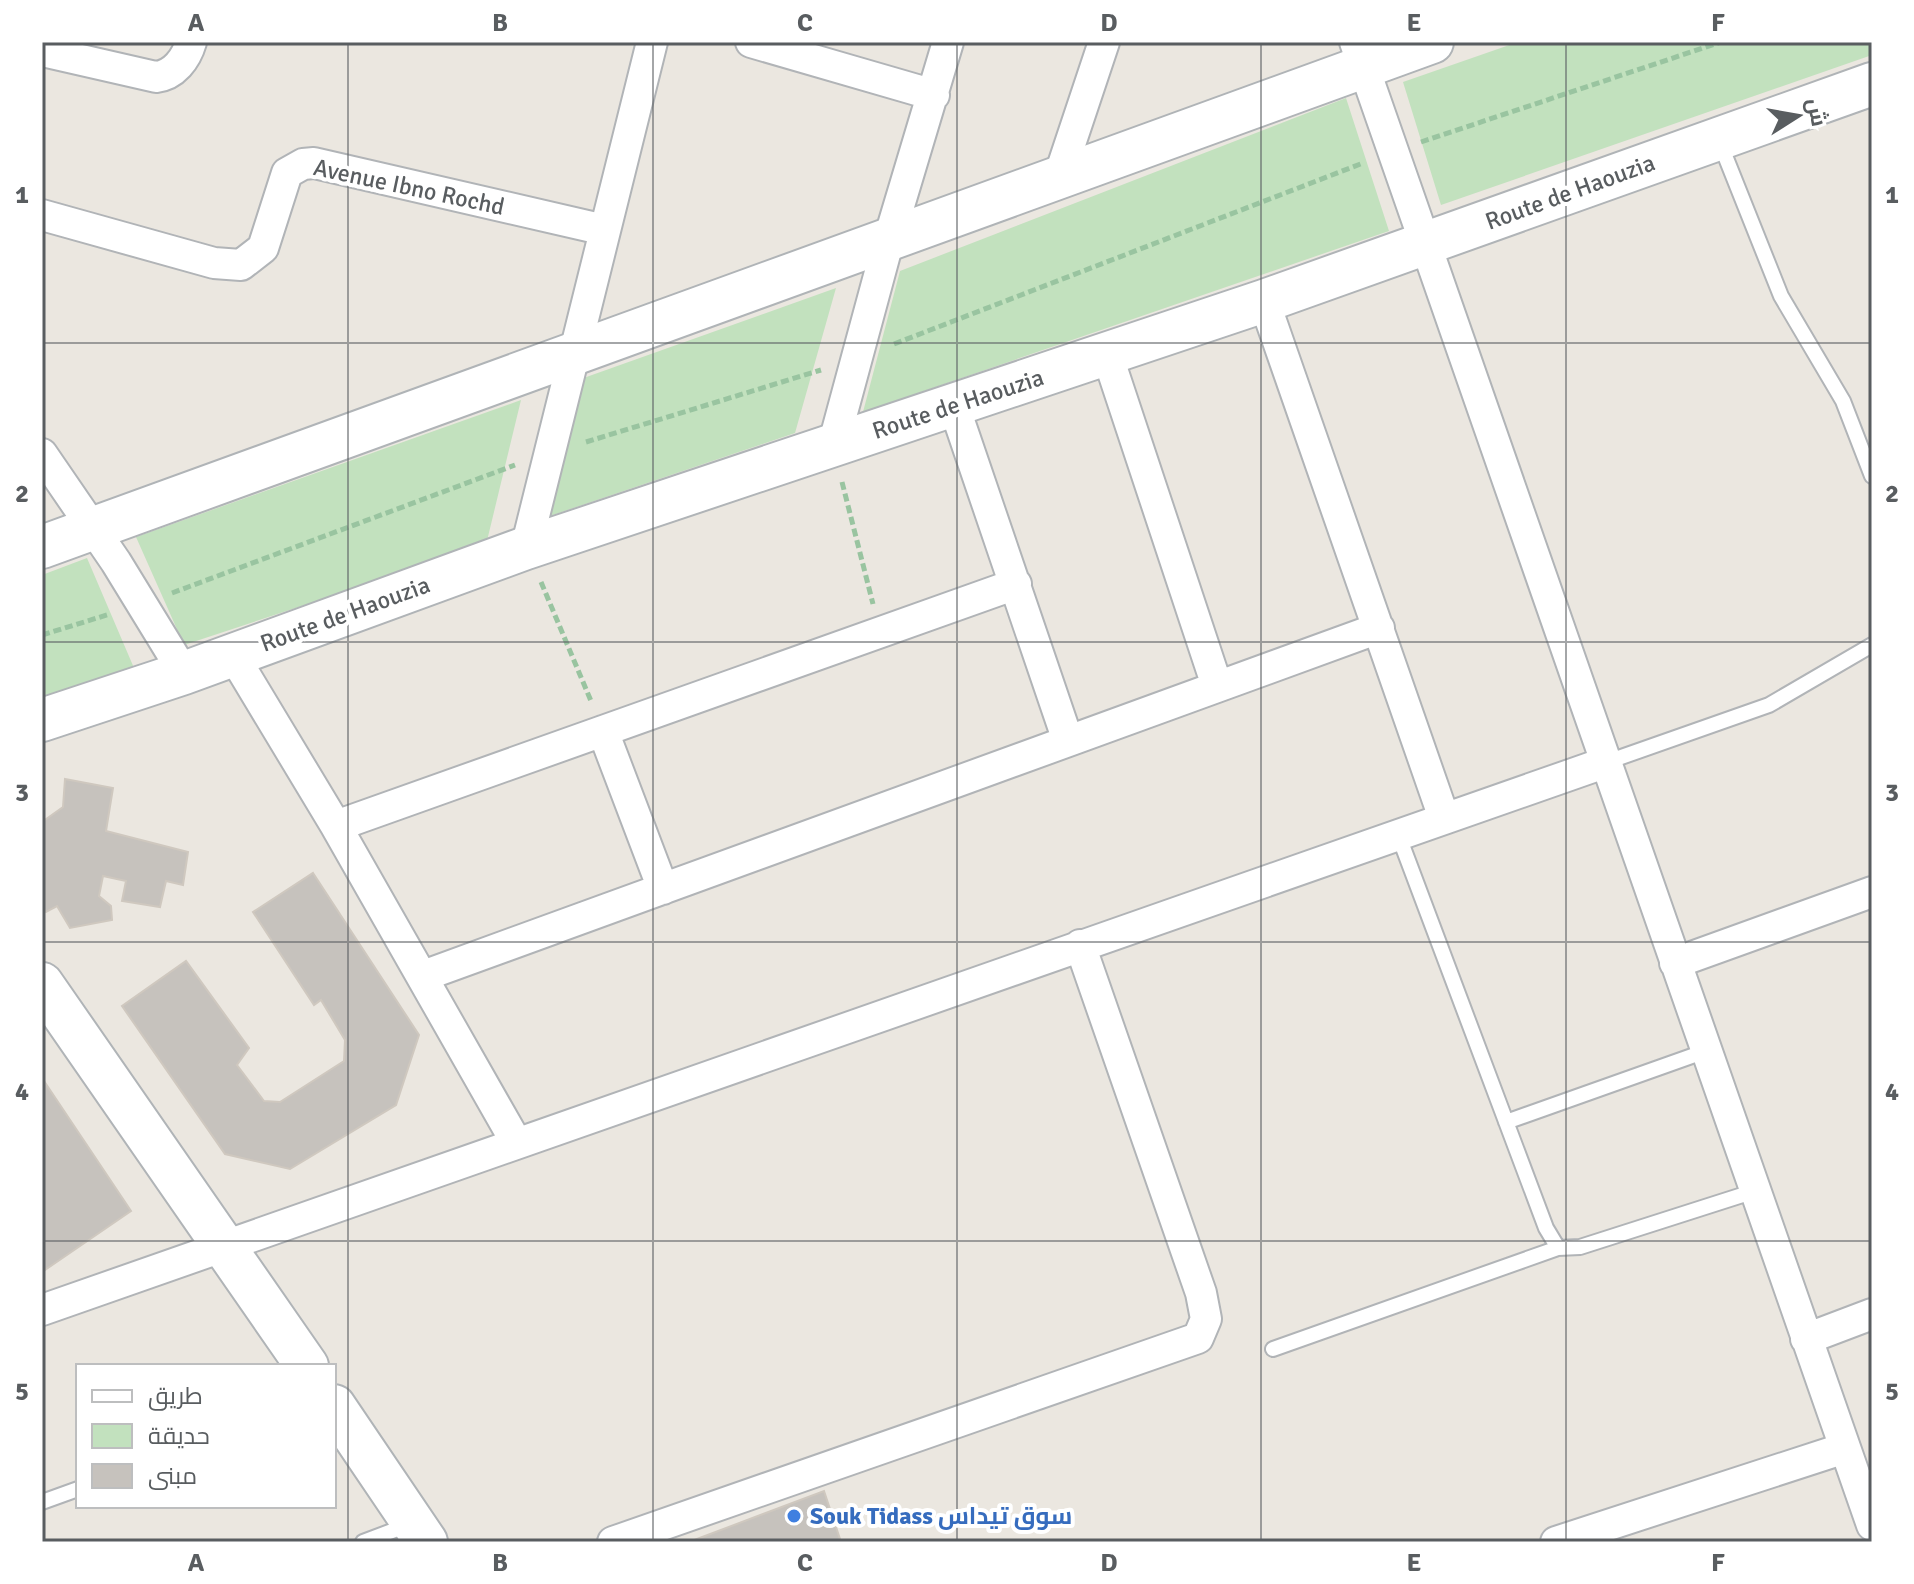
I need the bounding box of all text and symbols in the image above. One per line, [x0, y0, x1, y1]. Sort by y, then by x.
text: A [188, 7, 205, 39]
text: B [492, 7, 508, 39]
text: C [797, 7, 813, 39]
text: D [1100, 7, 1118, 39]
text: E [1407, 7, 1421, 39]
text: F [1711, 7, 1725, 39]
north arrow [1758, 76, 1838, 156]
text: ش [1801, 96, 1833, 129]
street label: Route de Haouzia [1481, 147, 1659, 237]
street label: Avenue Ibno Rochd [311, 152, 507, 222]
text: 1 [15, 179, 29, 211]
text: 1 [1885, 179, 1899, 211]
street label: Route de Haouzia [869, 362, 1047, 446]
text: 2 [15, 478, 29, 510]
text: 2 [1885, 478, 1899, 510]
street label: Route de Haouzia [256, 569, 434, 659]
text: 3 [15, 777, 29, 809]
text: 3 [1885, 777, 1899, 809]
text: 4 [15, 1076, 29, 1108]
text: 4 [1885, 1076, 1899, 1108]
legend [76, 1364, 336, 1508]
text: 5 [15, 1376, 29, 1408]
text: 5 [1885, 1376, 1899, 1408]
text: طريق [148, 1381, 203, 1411]
text: حديقة [148, 1421, 210, 1451]
text: مبنى [148, 1461, 197, 1491]
place label: Souk Tidass سوق تيداس [810, 1501, 1072, 1531]
marker: Souk Tidass سوق تيداس [785, 1507, 803, 1525]
text: A [188, 1547, 205, 1579]
text: B [492, 1547, 508, 1579]
text: C [797, 1547, 813, 1579]
text: D [1100, 1547, 1118, 1579]
text: E [1407, 1547, 1421, 1579]
text: F [1711, 1547, 1725, 1579]

